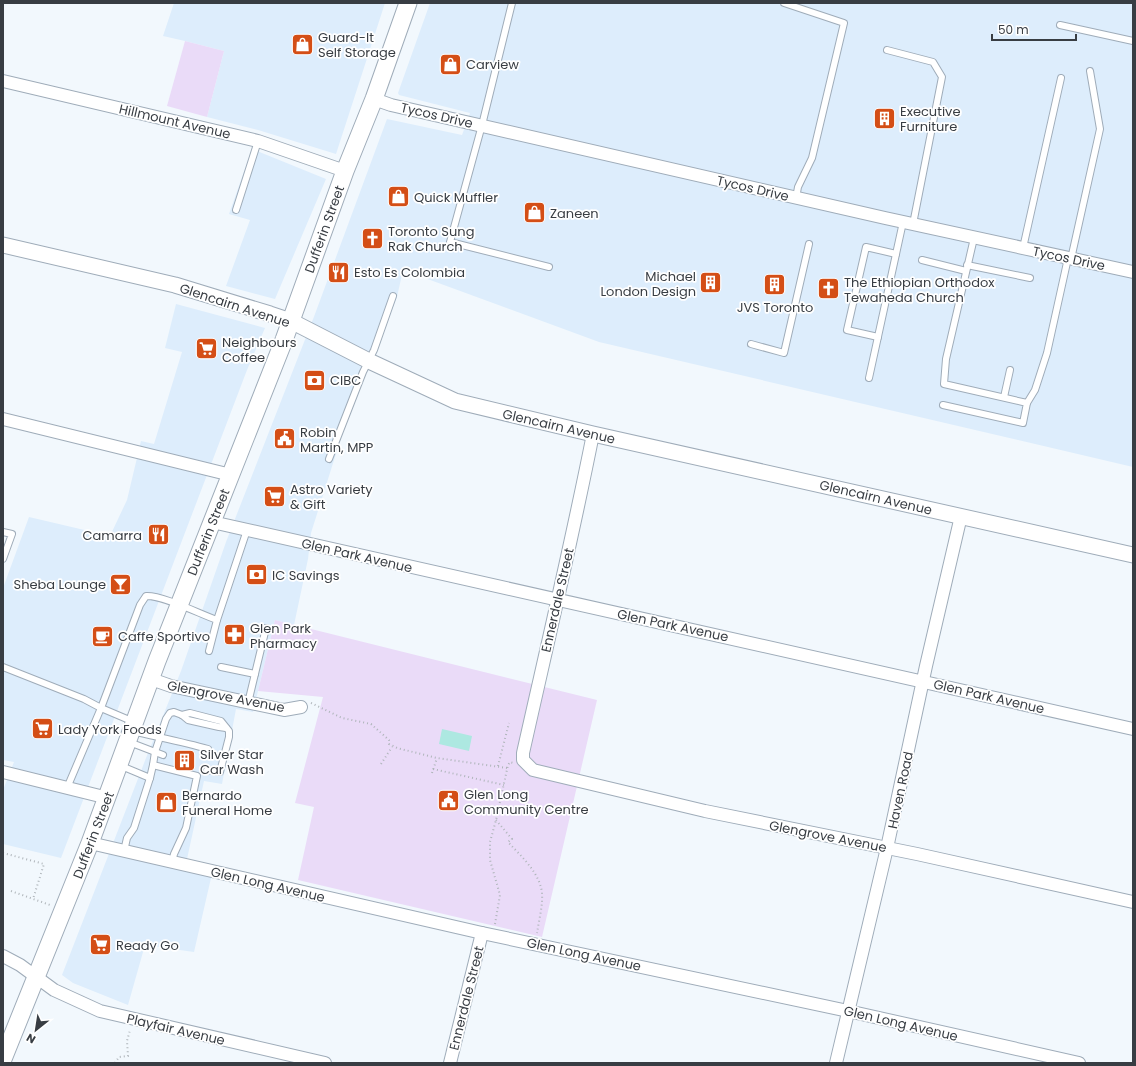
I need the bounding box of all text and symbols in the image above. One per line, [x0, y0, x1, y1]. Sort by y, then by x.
scale bar [992, 16, 1076, 42]
text: 50 m [998, 21, 1029, 38]
place label: Guard-It Self Storage [318, 28, 396, 62]
shop icon: Guard-It Self Storage [290, 31, 316, 57]
shop icon: Carview [437, 51, 463, 77]
place label: Carview [466, 55, 519, 74]
street label: Tycos Drive [399, 98, 475, 133]
street label: Hillmount Avenue [117, 99, 233, 144]
place label: Executive Furniture [900, 102, 960, 136]
building icon: Executive Furniture [871, 105, 897, 131]
street label: Tycos Drive [715, 171, 791, 206]
street label: Dufferin Street [300, 182, 349, 276]
shop icon: Quick Muffler [386, 184, 412, 210]
place label: Quick Muffler [414, 188, 498, 207]
shop icon: Zaneen [522, 200, 548, 226]
place label: Zaneen [550, 204, 599, 223]
place label: Toronto Sung Rak Church [388, 222, 474, 256]
church icon: Toronto Sung Rak Church [360, 225, 386, 251]
street label: Tycos Drive [1031, 242, 1107, 275]
restaurant icon: Esto Es Colombia [325, 259, 351, 285]
place label: Esto Es Colombia [354, 263, 465, 282]
place label: Michael London Design [601, 267, 696, 301]
building icon: Michael London Design [698, 270, 724, 296]
building icon: JVS Toronto [762, 272, 788, 298]
place label: The Ethiopian Orthodox Tewaheda Church [844, 273, 995, 307]
church icon: The Ethiopian Orthodox Tewaheda Church [816, 276, 842, 302]
street label: Glencairn Avenue [177, 279, 292, 332]
place label: JVS Toronto [737, 298, 813, 317]
place label: Neighbours Coffee [222, 333, 297, 367]
supermarket icon: Neighbours Coffee [193, 336, 219, 362]
bank icon: CIBC [302, 367, 328, 393]
place label: CIBC [330, 371, 361, 390]
street label: Glencairn Avenue [501, 404, 617, 449]
place label: Robin Martin, MPP [300, 423, 374, 457]
public building icon: Robin Martin, MPP [272, 426, 298, 452]
street label: Glencairn Avenue [818, 475, 934, 520]
place label: Astro Variety & Gift [290, 480, 373, 514]
supermarket icon: Astro Variety & Gift [261, 483, 287, 509]
street label: Dufferin Street [182, 486, 235, 578]
restaurant icon: Camarra [145, 522, 171, 548]
place label: Camarra [83, 526, 142, 545]
street label: Glen Park Avenue [300, 533, 414, 577]
street label: Ennerdale Street [536, 546, 579, 654]
bank icon: IC Savings [243, 562, 269, 588]
place label: IC Savings [272, 566, 340, 585]
bar icon: Sheba Lounge [108, 571, 134, 597]
place label: Sheba Lounge [14, 575, 106, 594]
street label: Glen Park Avenue [616, 604, 730, 647]
place label: Glen Park Pharmacy [250, 619, 318, 653]
pharmacy icon: Glen Park Pharmacy [221, 622, 247, 648]
cafe icon: Caffe Sportivo [90, 623, 116, 649]
place label: Caffe Sportivo [118, 627, 210, 646]
street label: Glen Park Avenue [932, 674, 1046, 718]
street label: Glengrove Avenue [166, 676, 286, 717]
supermarket icon: Lady York Foods [30, 716, 56, 742]
place label: Lady York Foods [58, 720, 162, 739]
place label: Silver Star Car Wash [200, 745, 264, 779]
building icon: Silver Star Car Wash [171, 748, 197, 774]
street label: Haven Road [883, 750, 918, 831]
place label: Glen Long Community Centre [464, 785, 589, 819]
place label: Bernardo Funeral Home [182, 786, 272, 820]
public building icon: Glen Long Community Centre [435, 788, 461, 814]
street label: Dufferin Street [68, 789, 119, 882]
shop icon: Bernardo Funeral Home [153, 789, 179, 815]
street label: Glengrove Avenue [768, 816, 888, 857]
street label: Glen Long Avenue [209, 862, 327, 907]
supermarket icon: Ready Go [88, 932, 114, 958]
street label: Glen Long Avenue [525, 933, 643, 976]
place label: Ready Go [116, 936, 179, 955]
street label: Ennerdale Street [444, 944, 489, 1052]
street label: Glen Long Avenue [842, 1001, 960, 1046]
street label: Playfair Avenue [125, 1009, 227, 1050]
north arrow [16, 1010, 56, 1050]
text: N [23, 1030, 39, 1048]

